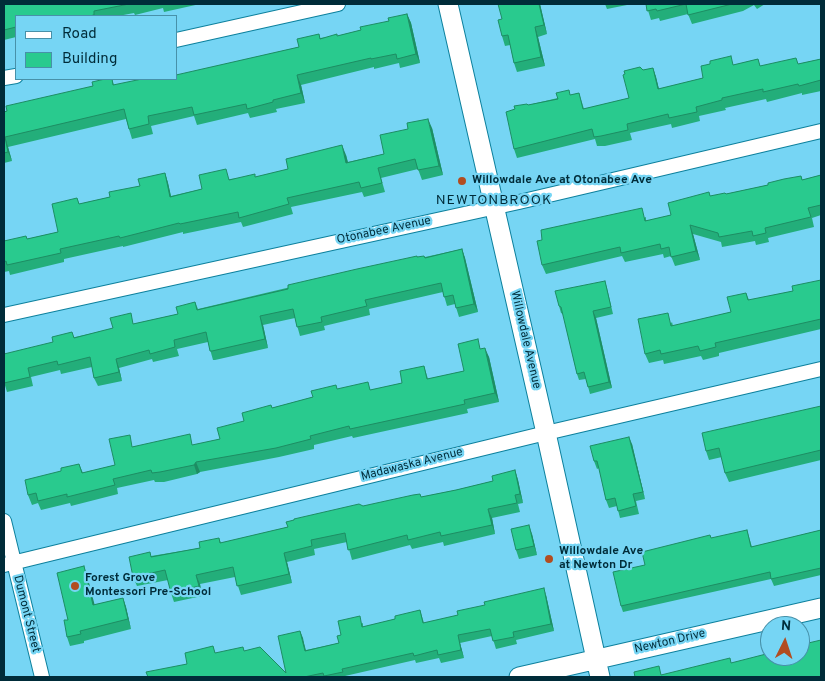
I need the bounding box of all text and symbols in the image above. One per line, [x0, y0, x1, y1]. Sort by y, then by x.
legend [15, 15, 178, 80]
text: Road [62, 25, 97, 44]
text: Building [62, 50, 117, 69]
place label: Willowdale Ave at Otonabee Ave [472, 174, 652, 188]
marker: Willowdale Ave at Otonabee Ave [456, 175, 468, 187]
district label: NEWTONBROOK [434, 193, 554, 209]
street label: Otonabee Avenue [336, 214, 432, 248]
street label: Willowdale Avenue [507, 290, 543, 390]
street label: Madawaska Avenue [360, 445, 464, 485]
place label: Willowdale Ave at Newton Dr [559, 545, 643, 573]
marker: Willowdale Ave at Newton Dr [543, 553, 555, 565]
place label: Forest Grove Montessori Pre-School [85, 572, 211, 600]
street label: Dumont Street [9, 574, 43, 654]
marker: Forest Grove Montessori Pre-School [69, 580, 81, 592]
north arrow [760, 616, 810, 666]
text: N [780, 618, 792, 635]
street label: Newton Drive [633, 627, 707, 657]

